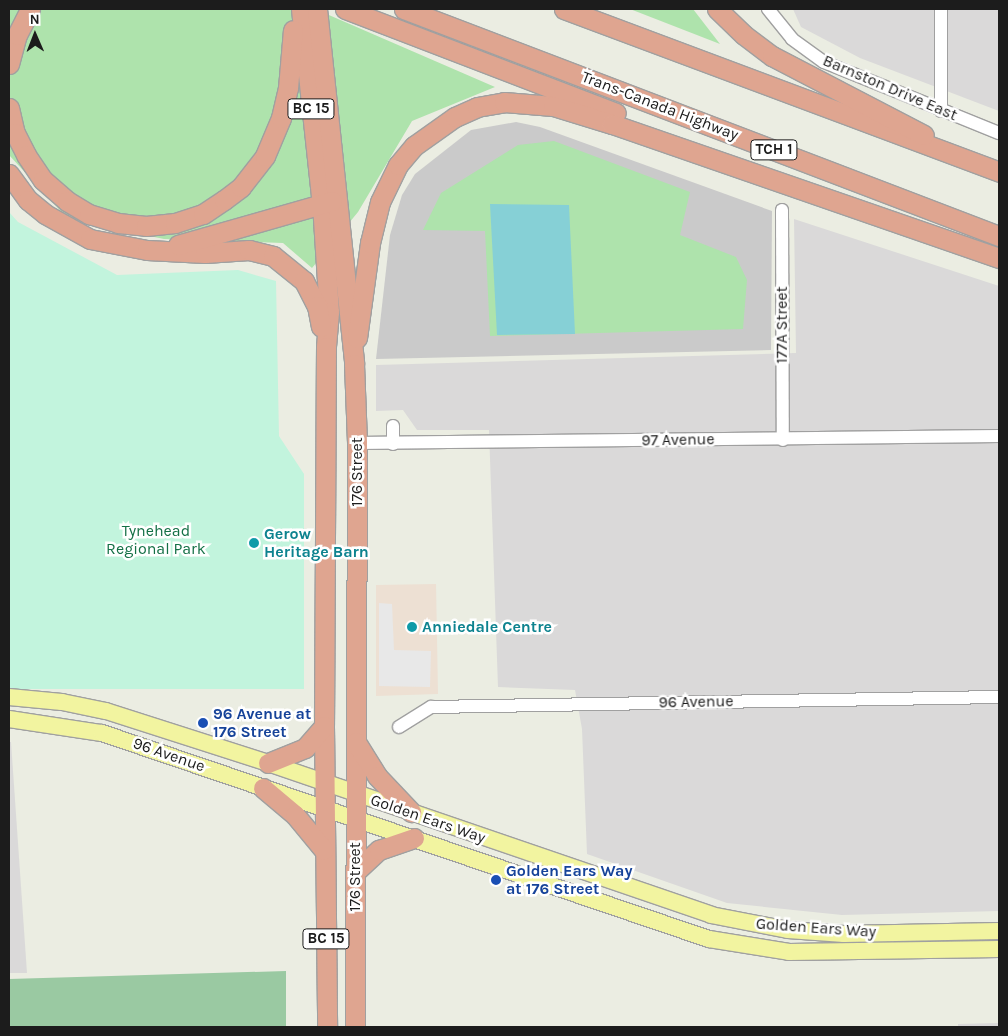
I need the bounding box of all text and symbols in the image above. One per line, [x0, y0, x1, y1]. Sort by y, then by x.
north arrow [10, 10, 60, 60]
text: N [30, 11, 40, 28]
street label: Barnston Drive East [820, 51, 960, 125]
street label: Trans-Canada Highway [579, 67, 741, 145]
road number: BC 15 [287, 96, 335, 122]
road number: TCH 1 [750, 138, 798, 162]
street label: 177A Street [772, 286, 792, 364]
street label: 97 Avenue [641, 430, 715, 450]
street label: 176 Street [347, 437, 367, 507]
park label: Tynehead Regional Park [106, 521, 206, 559]
place label: Gerow Heritage Barn [264, 524, 369, 562]
marker: Gerow Heritage Barn [248, 537, 260, 549]
place label: Anniedale Centre [422, 617, 552, 637]
marker: Anniedale Centre [406, 621, 418, 633]
street label: 96 Avenue [658, 692, 734, 712]
place label: 96 Avenue at 176 Street [213, 704, 311, 742]
marker: 96 Avenue at 176 Street [197, 717, 209, 729]
street label: 96 Avenue [130, 734, 208, 776]
street label: Golden Ears Way [368, 790, 488, 848]
street label: 176 Street [345, 842, 365, 912]
place label: Golden Ears Way at 176 Street [506, 861, 633, 899]
marker: Golden Ears Way at 176 Street [490, 874, 502, 886]
street label: Golden Ears Way [755, 914, 877, 942]
road number: BC 15 [302, 926, 350, 952]

